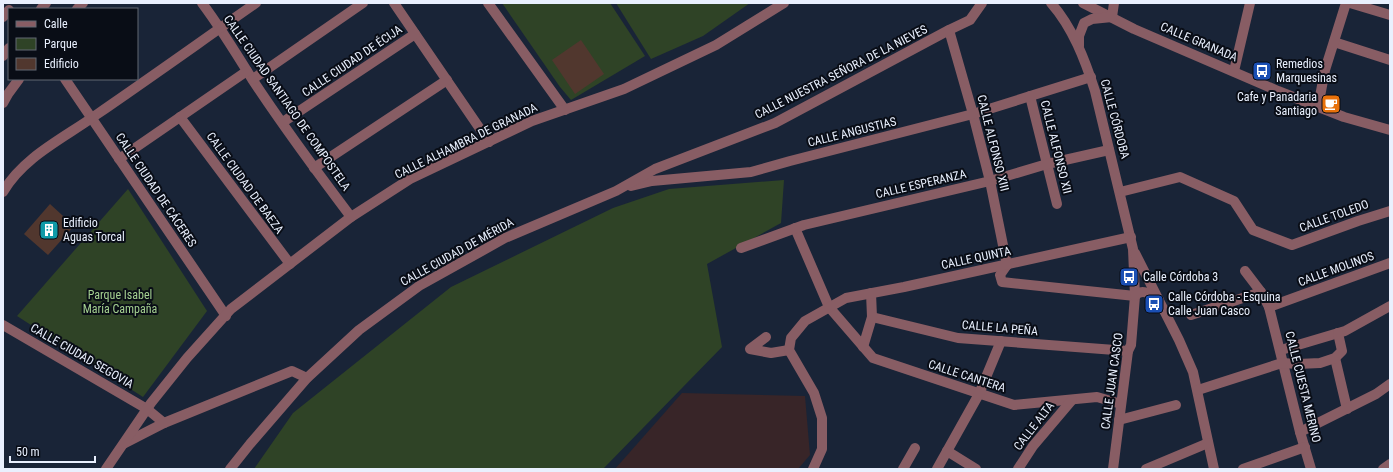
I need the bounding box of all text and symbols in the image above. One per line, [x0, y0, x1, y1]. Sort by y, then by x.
legend [8, 8, 138, 80]
street label: CALLE CIUDAD SANTIAGO DE COMPOSTELA [221, 13, 353, 193]
text: Calle [44, 17, 68, 31]
street label: CALLE GRANADA [1158, 19, 1240, 65]
street label: CALLE NUESTRA SEÑORA DE LA NIEVES [751, 20, 930, 122]
street label: CALLE CIUDAD DE ÉCIJA [299, 21, 405, 100]
text: Parque [44, 37, 78, 51]
text: Edificio [44, 57, 79, 71]
place label: Remedios Marquesinas [1276, 57, 1337, 85]
bus stop icon: Remedios Marquesinas [1251, 60, 1273, 82]
street label: CALLE CÓRDOBA [1098, 77, 1133, 160]
place label: Cafe y Panadaria Santiago [1237, 90, 1317, 118]
street label: CALLE ALFONSO XIII [974, 93, 1012, 193]
cafe icon: Cafe y Panadaria Santiago [1320, 93, 1342, 115]
street label: CALLE ALFONSO XII [1038, 99, 1074, 195]
street label: CALLE ALHAMBRA DE GRANADA [393, 100, 540, 182]
street label: CALLE ANGUSTIAS [806, 114, 898, 150]
street label: CALLE CIUDAD DE CÁCERES [113, 130, 200, 250]
street label: CALLE CIUDAD DE BAEZA [204, 130, 287, 236]
street label: CALLE ESPERANZA [874, 167, 968, 201]
street label: CALLE TOLEDO [1297, 197, 1371, 235]
street label: CALLE CIUDAD DE MÉRIDA [397, 214, 516, 289]
place label: Edificio Aguas Torcal [63, 216, 125, 244]
building icon: Edificio Aguas Torcal [38, 219, 60, 241]
street label: CALLE QUINTA [940, 244, 1012, 272]
street label: CALLE MOLINOS [1296, 249, 1376, 289]
bus stop icon: Calle Córdoba 3 [1118, 266, 1140, 288]
place label: Calle Córdoba 3 [1143, 270, 1218, 284]
park label: Parque Isabel María Campaña [83, 288, 158, 316]
place label: Calle Córdoba - Esquina Calle Juan Casco [1168, 290, 1281, 318]
bus stop icon: Calle Córdoba - Esquina Calle Juan Casco [1143, 293, 1165, 315]
street label: CALLE LA PEÑA [961, 316, 1039, 338]
street label: CALLE CIUDAD SEGOVIA [28, 321, 136, 391]
street label: CALLE CUESTA MERINO [1282, 330, 1324, 444]
street label: CALLE JUAN CASCO [1098, 332, 1126, 430]
street label: CALLE CANTERA [927, 357, 1007, 395]
street label: CALLE ALTA [1011, 399, 1057, 453]
scale bar [10, 438, 95, 464]
text: 50 m [16, 445, 40, 459]

